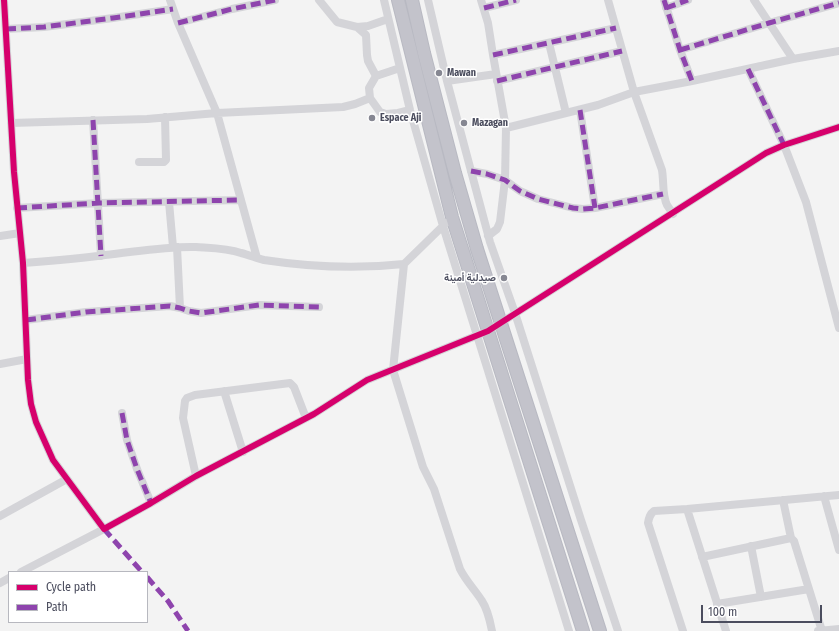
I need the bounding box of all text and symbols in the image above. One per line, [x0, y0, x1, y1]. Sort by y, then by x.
place label: Mawan [447, 67, 476, 79]
marker: Mawan [434, 68, 444, 78]
place label: Espace Aji [380, 112, 421, 124]
marker: Espace Aji [367, 113, 377, 123]
place label: Mazagan [472, 117, 508, 129]
marker: Mazagan [459, 118, 469, 128]
place label: صيدلية أمينة [444, 272, 496, 284]
marker: صيدلية أمينة [499, 273, 509, 283]
legend [8, 571, 148, 623]
text: Cycle path [46, 580, 96, 594]
scale bar [703, 597, 824, 623]
text: Path [46, 600, 68, 614]
text: 100 m [708, 605, 737, 619]

